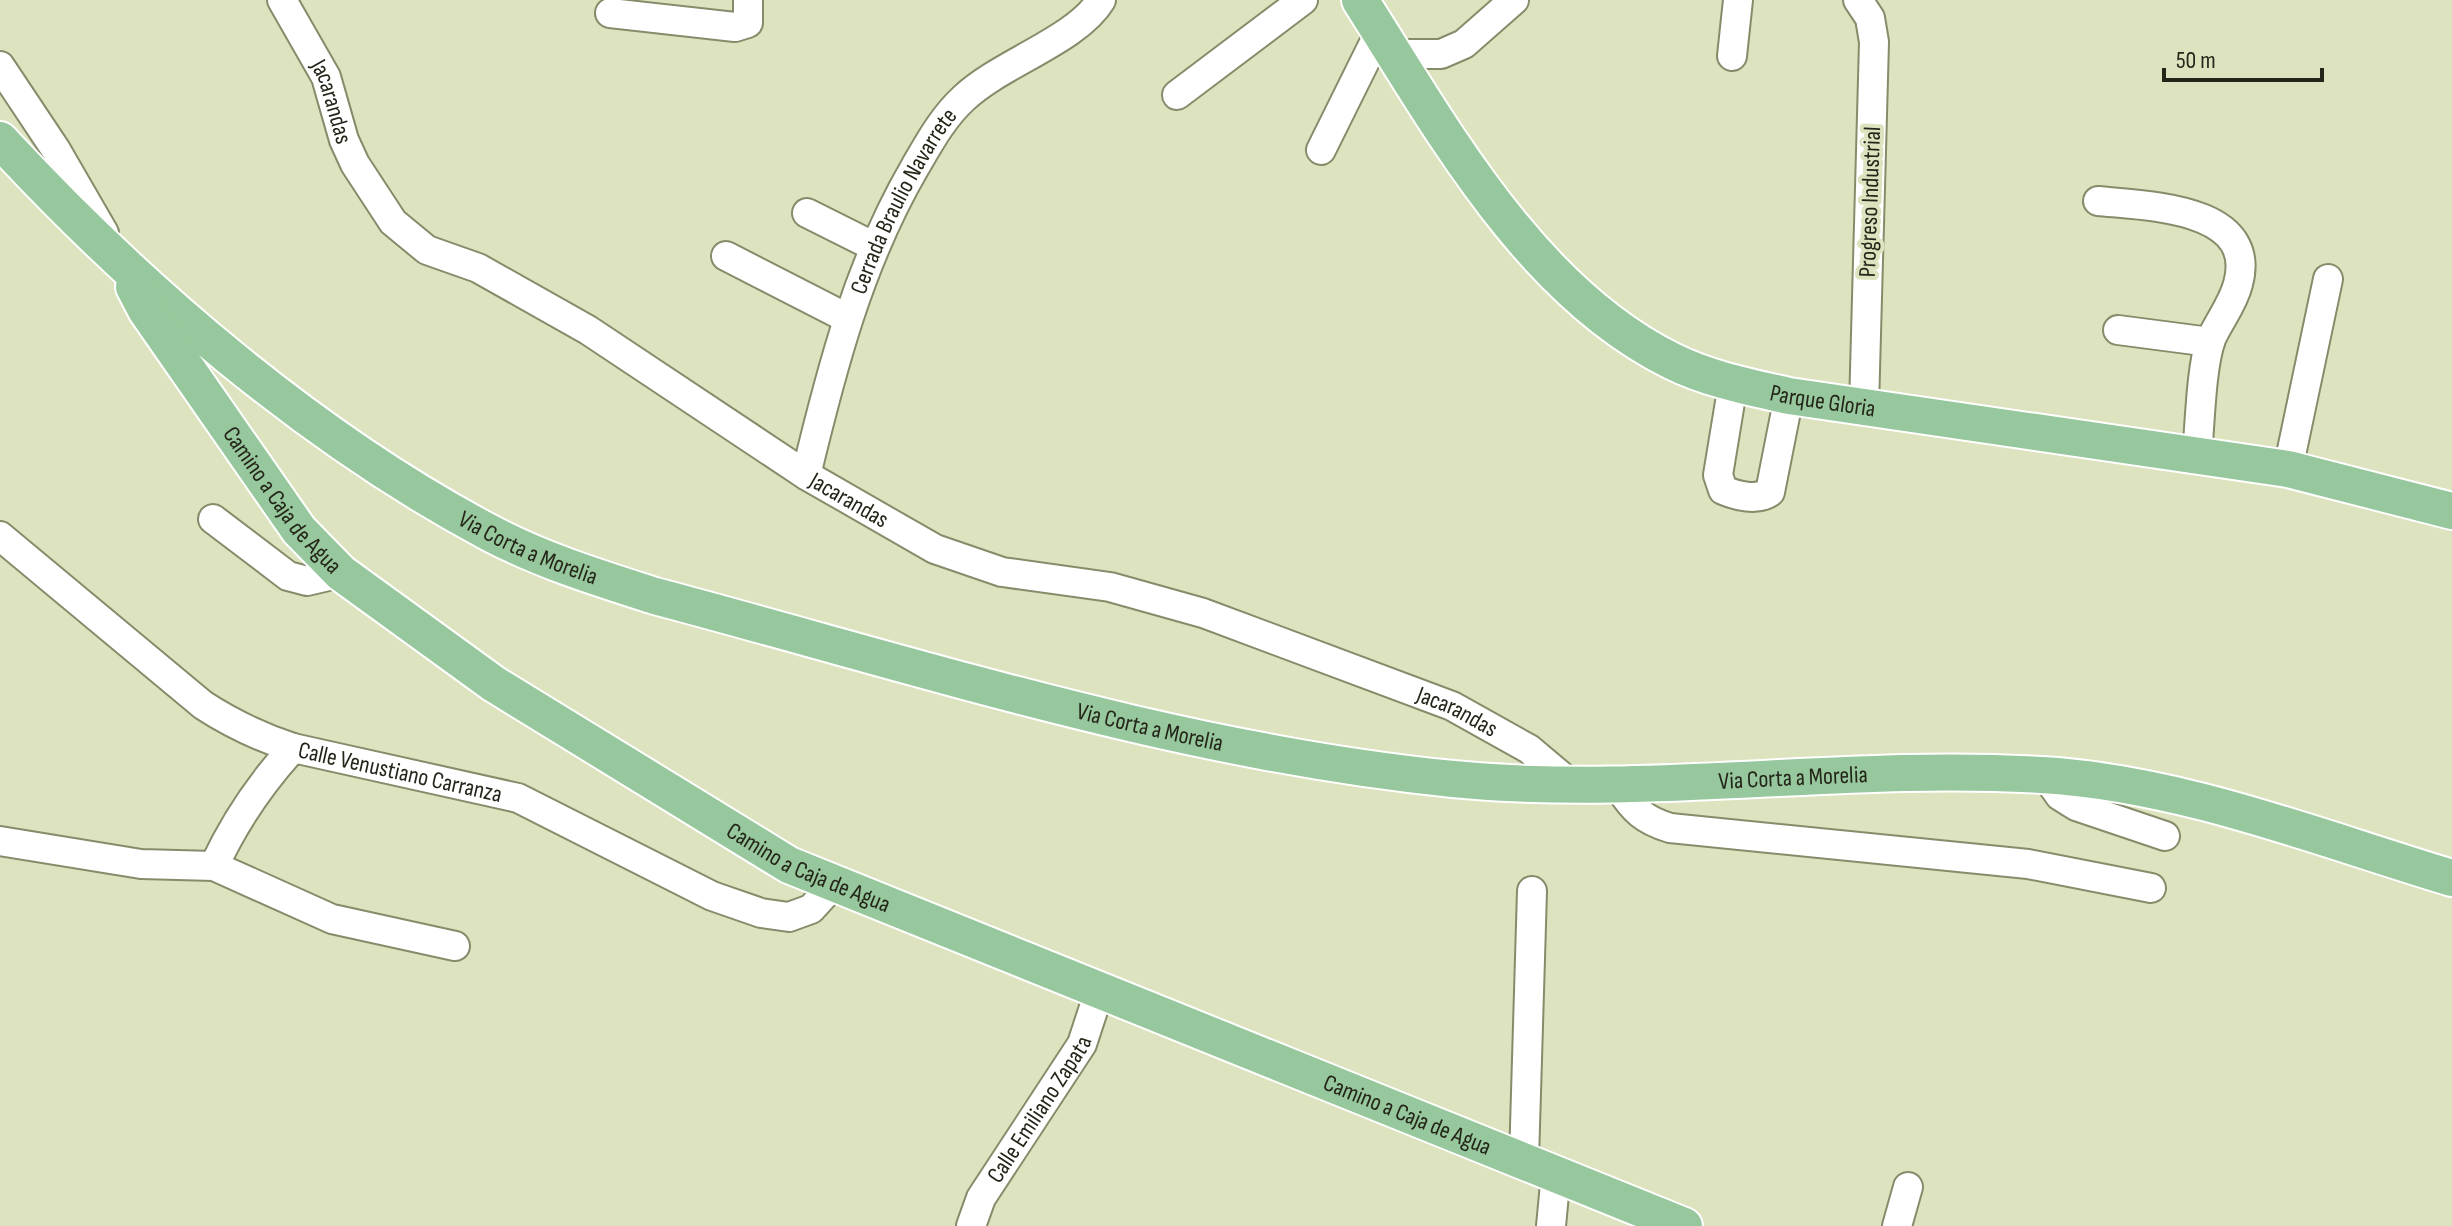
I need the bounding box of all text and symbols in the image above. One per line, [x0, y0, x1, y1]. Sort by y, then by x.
scale bar [2164, 32, 2322, 82]
text: 50 m [2176, 46, 2216, 75]
street label: Jacarandas [304, 53, 359, 147]
street label: Cerrada Braulio Navarrete [844, 102, 963, 298]
street label: Progreso Industrial [1853, 126, 1887, 278]
street label: Parque Gloria [1767, 378, 1877, 423]
street label: Camino a Caja de Agua [217, 421, 348, 580]
street label: Jacarandas [804, 465, 894, 534]
street label: Via Corta a Morelia [453, 504, 602, 591]
street label: Jacarandas [1412, 679, 1503, 743]
street label: Via Corta a Morelia [1074, 696, 1226, 758]
street label: Calle Venustiano Carranza [296, 735, 505, 809]
street label: Via Corta a Morelia [1718, 760, 1868, 795]
street label: Camino a Caja de Agua [721, 816, 895, 919]
street label: Calle Emiliano Zapata [981, 1033, 1098, 1188]
street label: Camino a Caja de Agua [1319, 1068, 1496, 1161]

